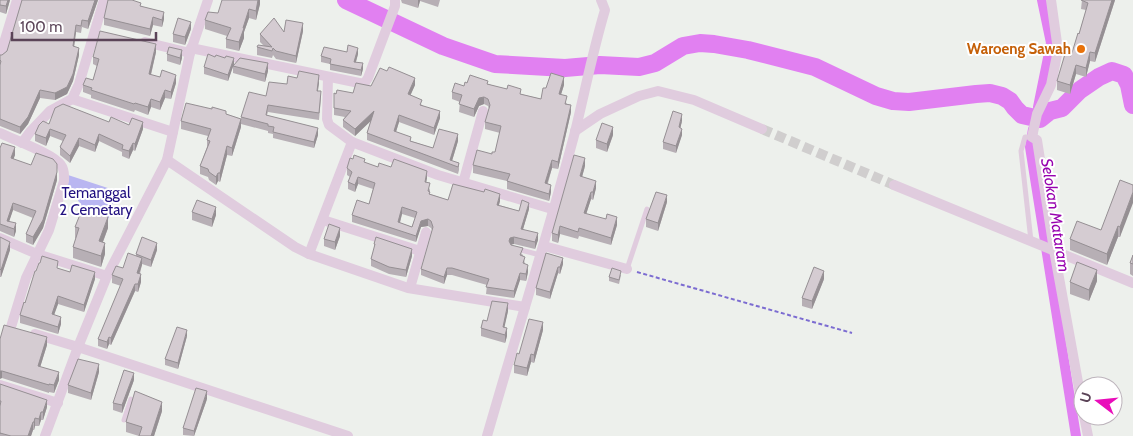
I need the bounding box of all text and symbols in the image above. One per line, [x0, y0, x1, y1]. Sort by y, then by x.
scale bar [12, 10, 156, 42]
text: 100 m [20, 18, 62, 36]
place label: Waroeng Sawah [967, 40, 1071, 58]
marker: Waroeng Sawah [1075, 43, 1087, 55]
water label: Selokan Mataram [1037, 157, 1074, 274]
park label: Temanggal 2 Cemetary [59, 184, 133, 219]
north arrow [1073, 376, 1123, 426]
text: U [1075, 390, 1096, 405]

